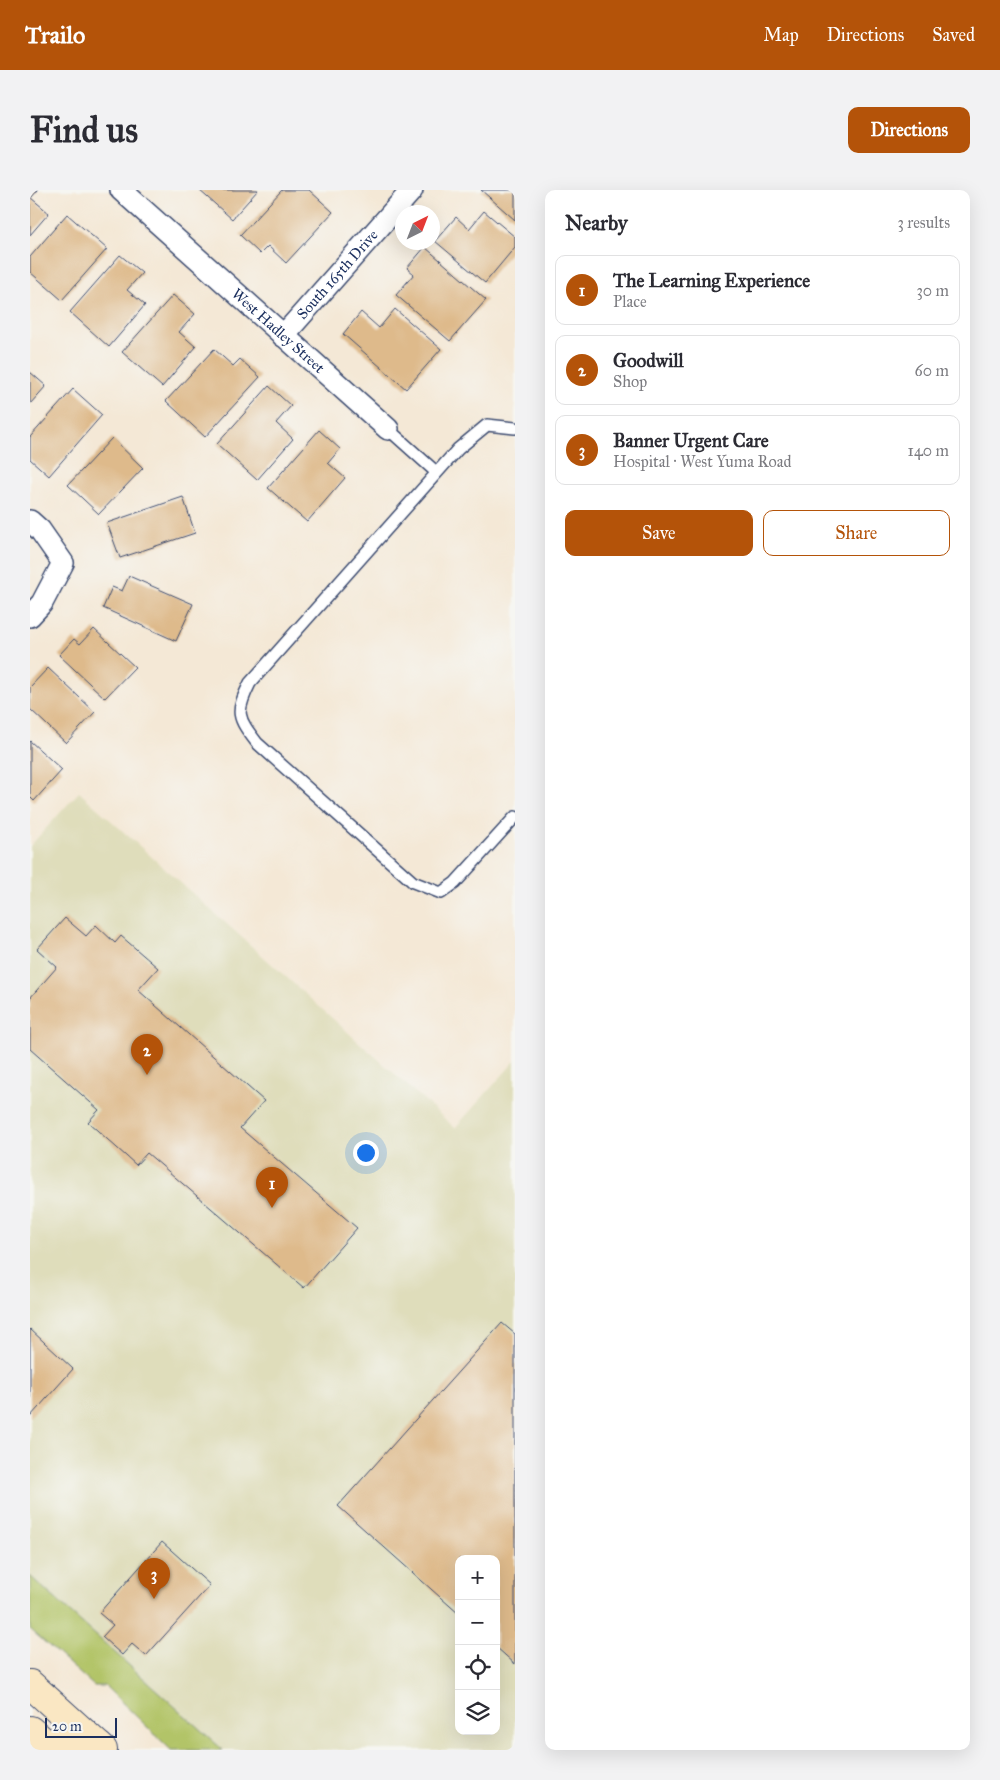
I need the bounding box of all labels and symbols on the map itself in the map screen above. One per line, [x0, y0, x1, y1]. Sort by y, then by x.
north arrow [395, 205, 440, 250]
street label: South 165th Drive [293, 226, 382, 323]
street label: West Hadley Street [228, 284, 329, 377]
pin: 2 [131, 1034, 163, 1075]
your location [353, 1140, 379, 1166]
pin: 1 [256, 1167, 288, 1208]
pin: 3 [138, 1558, 170, 1599]
scale bar [45, 1715, 118, 1738]

